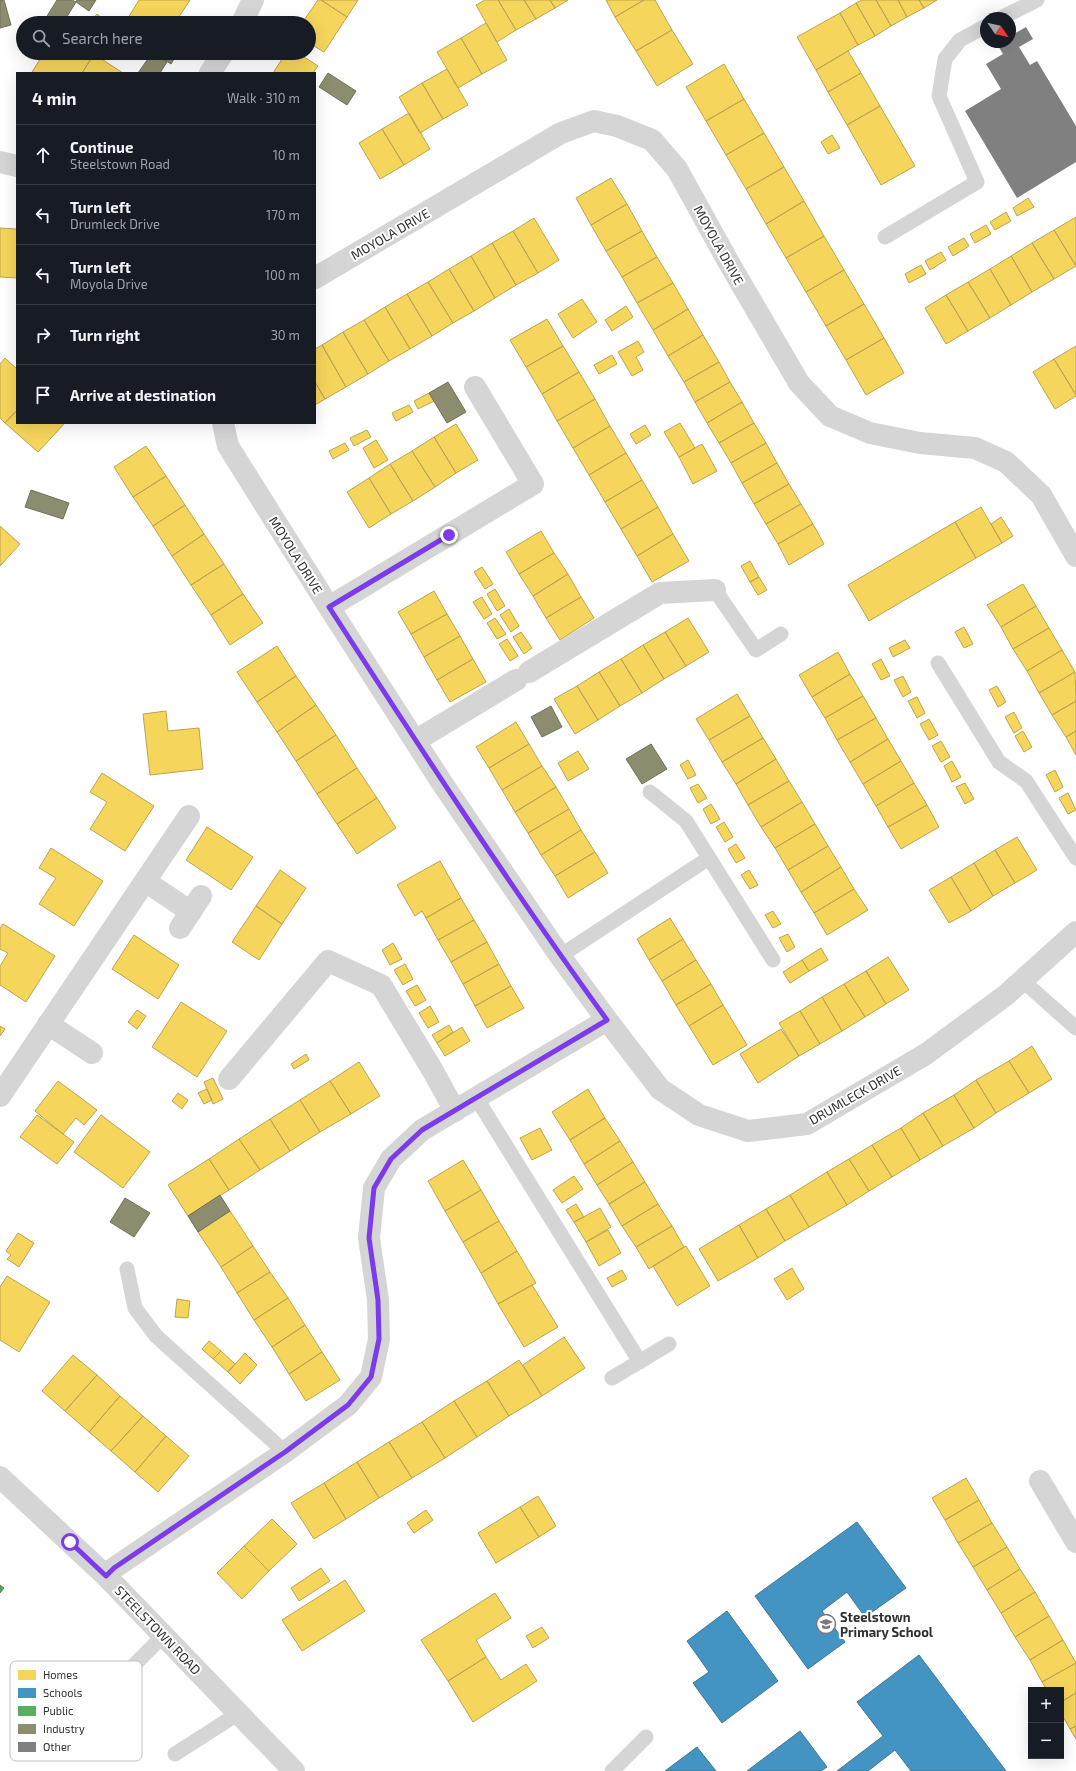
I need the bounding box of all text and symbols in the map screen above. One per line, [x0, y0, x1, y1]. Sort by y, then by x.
north arrow [980, 12, 1016, 48]
search box [16, 16, 316, 60]
icon: search [30, 27, 52, 49]
text: Search here [62, 29, 143, 47]
text: 4 min [32, 88, 76, 108]
text: Walk · 310 m [227, 90, 300, 106]
text: Continue [70, 138, 133, 156]
icon: ahead [32, 144, 54, 166]
text: 10 m [273, 147, 300, 163]
text: Steelstown Road [70, 156, 170, 172]
text: Turn left [70, 198, 131, 216]
street label: MOYOLA DRIVE [691, 202, 747, 288]
icon: left [32, 204, 54, 226]
street label: MOYOLA DRIVE [348, 205, 432, 263]
text: 170 m [266, 207, 300, 223]
text: Drumleck Drive [70, 216, 160, 232]
text: Turn left [70, 258, 131, 276]
icon: left [32, 264, 54, 286]
text: 100 m [265, 267, 300, 283]
text: Moyola Drive [70, 276, 148, 292]
icon: right [32, 324, 54, 346]
text: Turn right [70, 326, 140, 344]
text: 30 m [271, 327, 300, 343]
icon: arrive [32, 384, 54, 406]
text: Arrive at destination [70, 386, 216, 404]
street label: MOYOLA DRIVE [266, 513, 326, 597]
route end [440, 526, 458, 544]
street label: DRUMLECK DRIVE [806, 1062, 904, 1128]
route start [61, 1533, 79, 1551]
street label: STEELSTOWN ROAD [112, 1582, 204, 1678]
place label: Steelstown Primary School [840, 1609, 934, 1640]
school or university icon: Steelstown Primary School [815, 1613, 837, 1635]
legend [10, 1661, 142, 1761]
text: Homes [43, 1668, 78, 1681]
text: Schools [43, 1686, 83, 1699]
map controls [1028, 1687, 1064, 1759]
button: + [1028, 1687, 1064, 1723]
text: Public [43, 1704, 73, 1717]
text: Industry [43, 1722, 85, 1735]
button: − [1028, 1723, 1064, 1759]
text: Other [43, 1740, 72, 1753]

